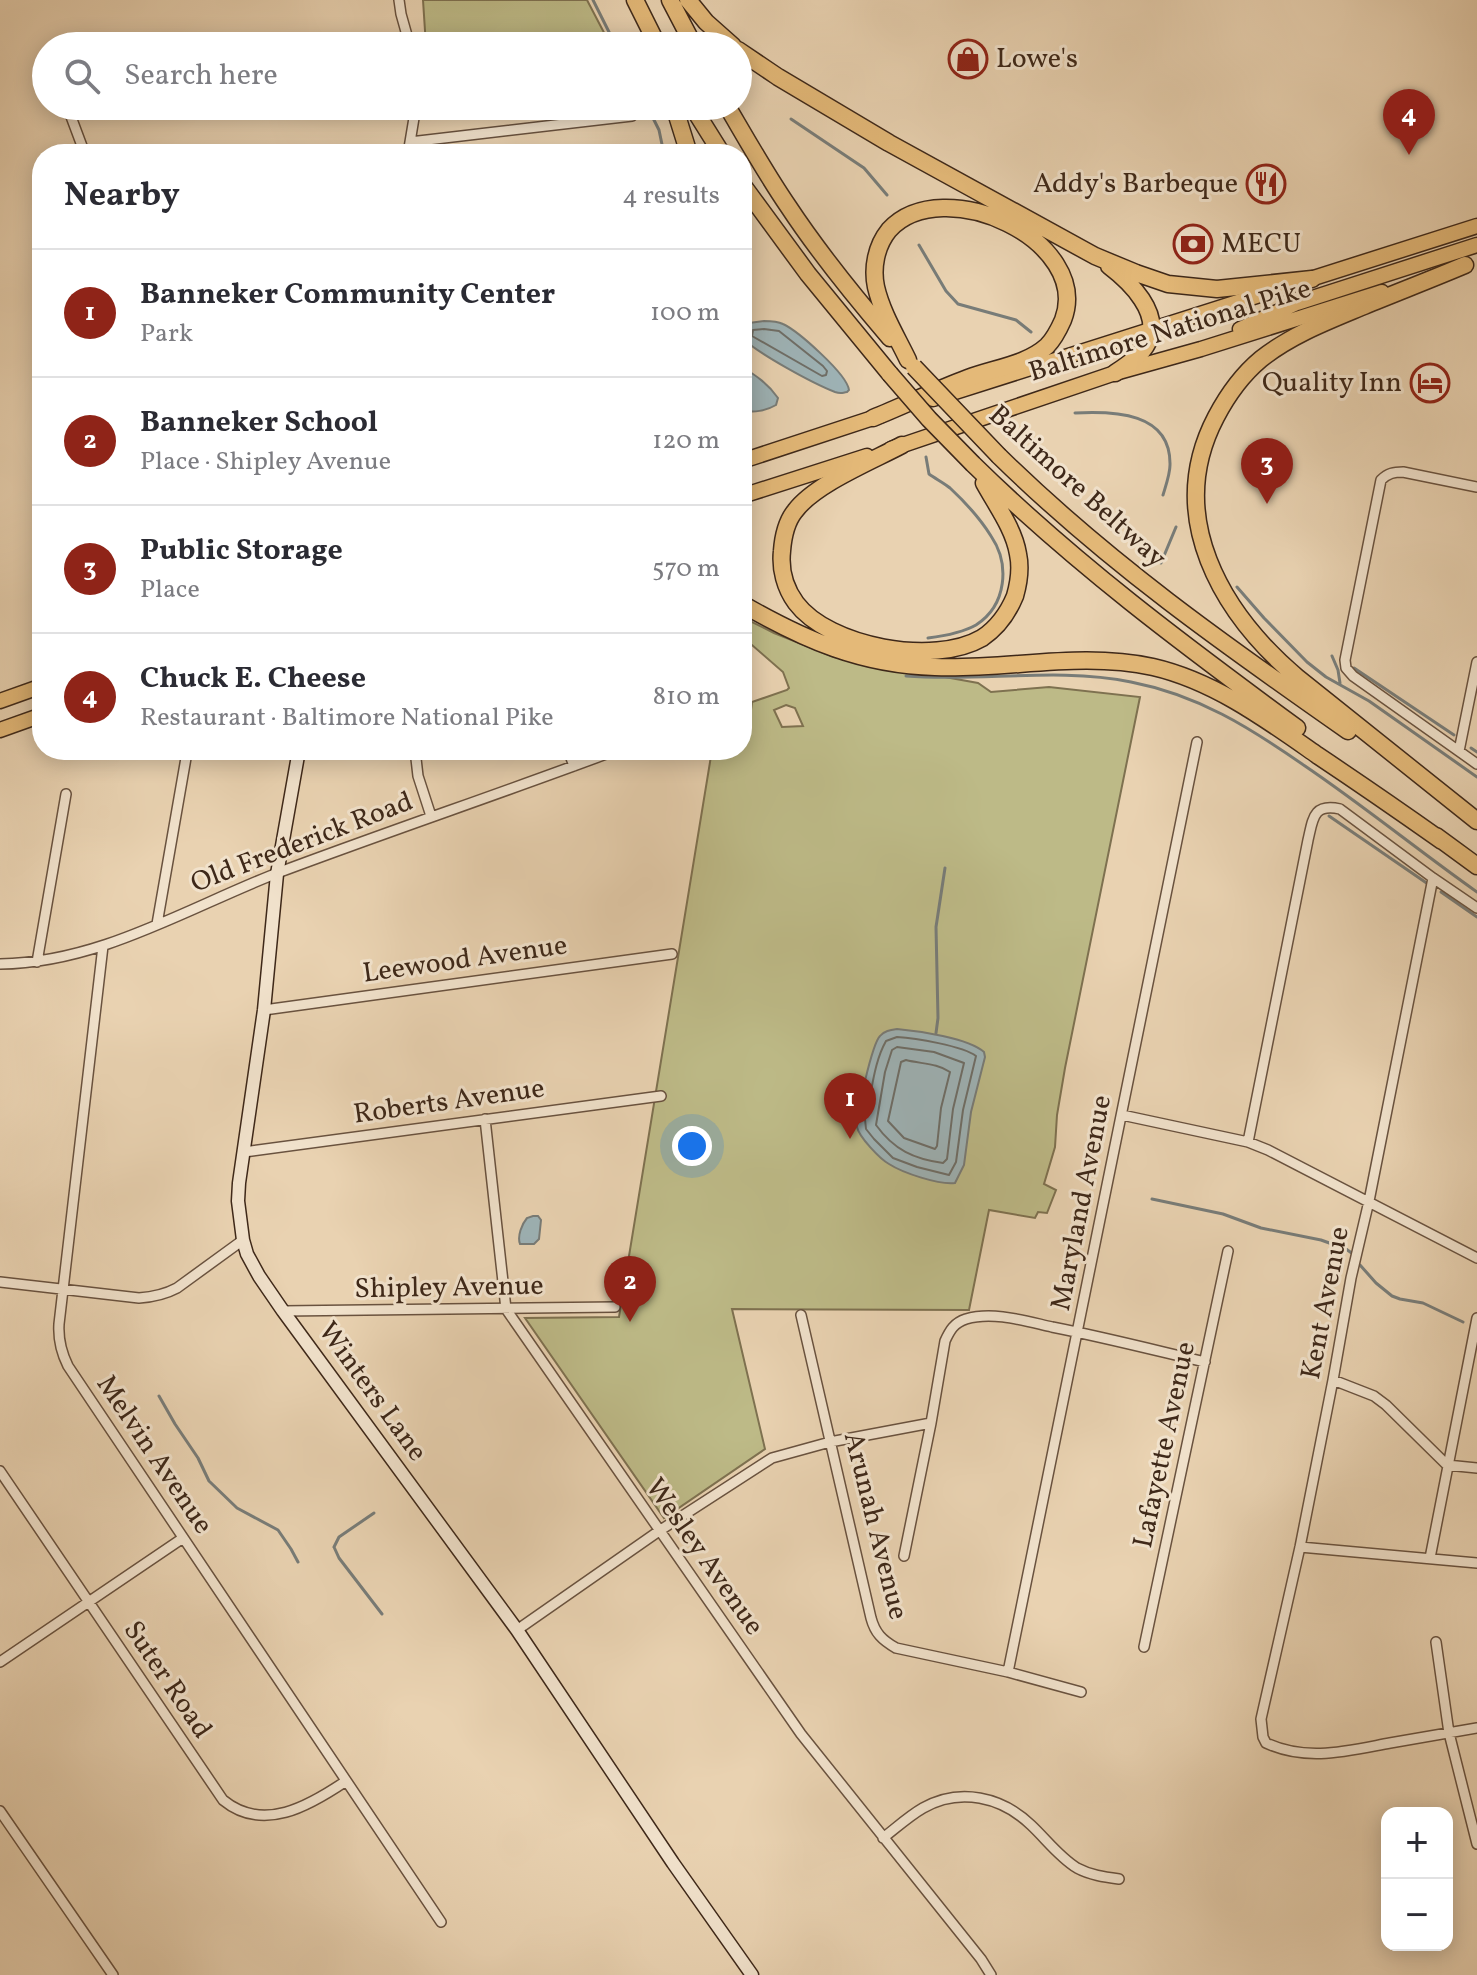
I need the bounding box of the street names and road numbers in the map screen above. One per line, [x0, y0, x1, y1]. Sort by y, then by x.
street label: Baltimore National Pike [1024, 269, 1316, 393]
street label: Baltimore Beltway [980, 397, 1174, 577]
street label: Old Frederick Road [185, 783, 419, 903]
street label: Leewood Avenue [360, 926, 570, 994]
street label: Roberts Avenue [351, 1069, 547, 1135]
street label: Maryland Avenue [1042, 1092, 1122, 1314]
street label: Kent Avenue [1292, 1223, 1360, 1383]
street label: Shipley Avenue [354, 1267, 544, 1309]
street label: Winters Lane [308, 1314, 436, 1470]
street label: Lafayette Avenue [1124, 1338, 1206, 1552]
street label: Melvin Avenue [86, 1368, 222, 1542]
street label: Arunah Avenue [833, 1428, 917, 1624]
street label: Wesley Avenue [635, 1470, 773, 1644]
street label: Suter Road [113, 1613, 221, 1747]

